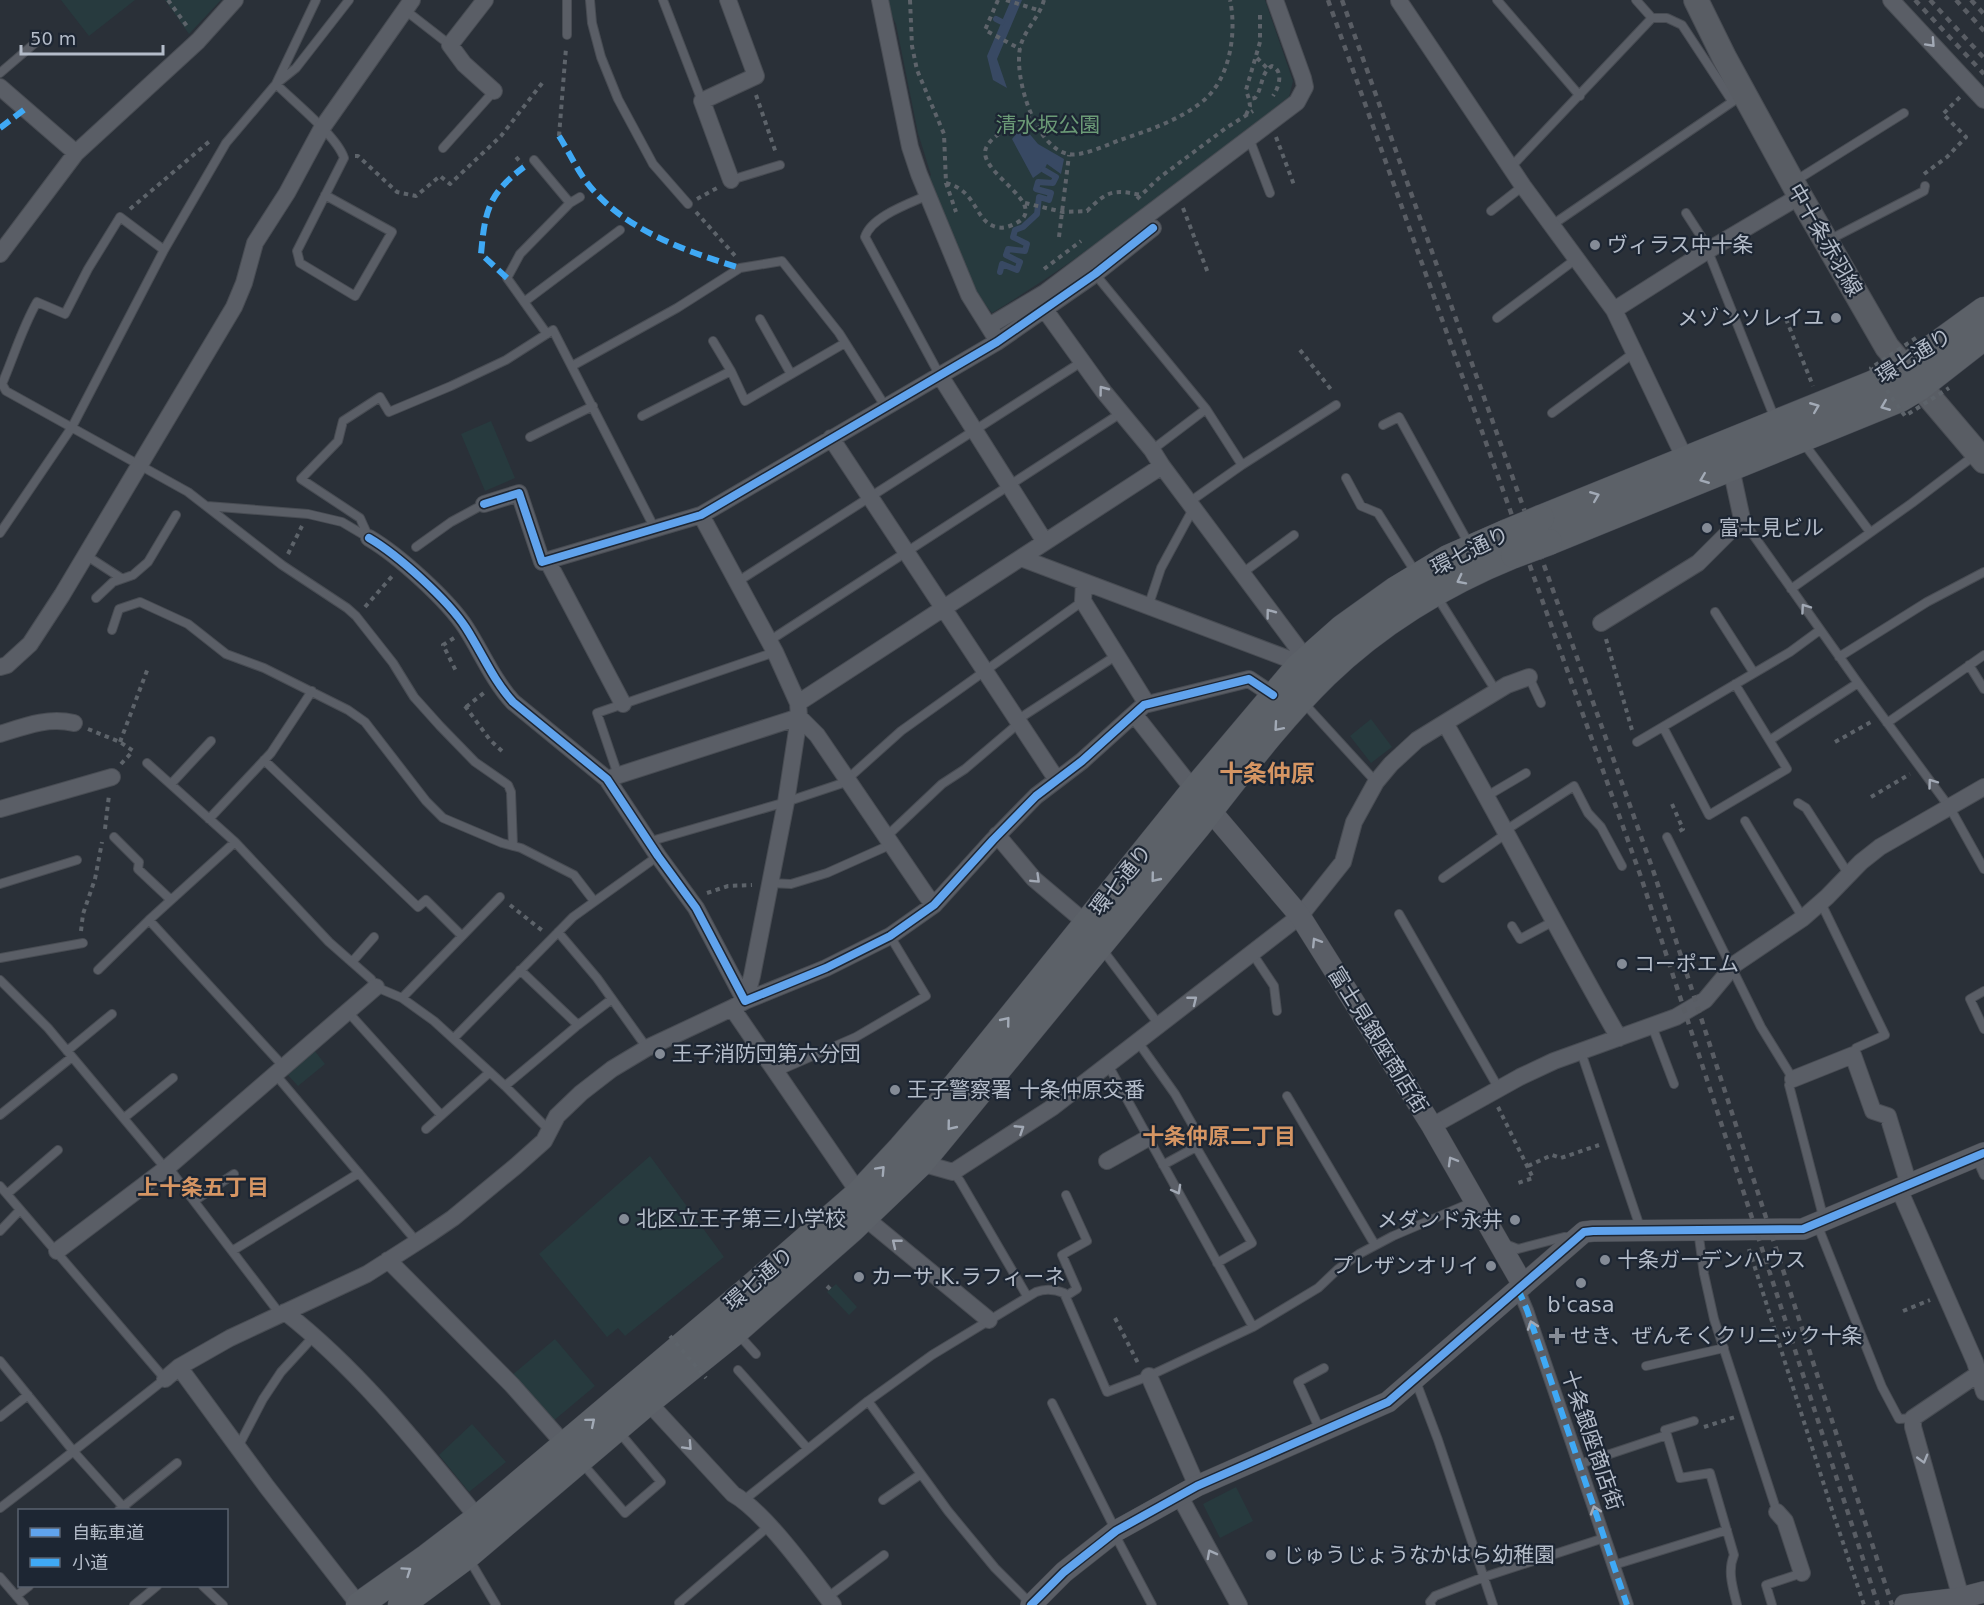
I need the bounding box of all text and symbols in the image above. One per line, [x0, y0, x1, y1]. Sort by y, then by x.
scale bar [21, 18, 164, 56]
text: 50 m [30, 28, 76, 49]
one-way arrow [1924, 36, 1935, 47]
park label: 清水坂公園 [996, 113, 1101, 137]
street label: 中十条赤羽線 [1783, 179, 1867, 301]
place label: ヴィラス中十条 [1607, 233, 1754, 257]
marker: ヴィラス中十条 [1588, 238, 1602, 252]
place label: メゾンソレイユ [1677, 306, 1824, 330]
marker: メゾンソレイユ [1829, 311, 1843, 325]
street label: 環七通り [1872, 324, 1956, 388]
one-way arrow [1099, 386, 1110, 397]
one-way arrow [1880, 399, 1891, 411]
one-way arrow [1809, 402, 1820, 414]
one-way arrow [1699, 472, 1710, 485]
one-way arrow [1589, 491, 1600, 503]
place label: 富士見ビル [1719, 516, 1824, 540]
marker: 富士見ビル [1700, 521, 1714, 535]
street label: 環七通り [1427, 522, 1513, 580]
one-way arrow [1457, 572, 1468, 584]
one-way arrow [1801, 604, 1812, 615]
one-way arrow [1267, 609, 1278, 620]
one-way arrow [1274, 720, 1285, 731]
district label: 十条仲原 [1219, 760, 1315, 788]
one-way arrow [1928, 779, 1939, 790]
street label: 環七通り [1085, 840, 1157, 920]
one-way arrow [1151, 871, 1162, 882]
one-way arrow [1028, 872, 1039, 883]
one-way arrow [1312, 938, 1324, 948]
place label: コーポエム [1634, 952, 1739, 976]
marker: コーポエム [1615, 957, 1629, 971]
street label: 富士見銀座商店街 [1323, 962, 1433, 1118]
one-way arrow [1186, 996, 1197, 1007]
one-way arrow [999, 1017, 1010, 1028]
place label: 王子消防団第六分団 [672, 1042, 861, 1066]
marker: 王子消防団第六分団 [653, 1047, 667, 1061]
place label: 王子警察署 十条仲原交番 [907, 1078, 1145, 1102]
marker: 王子警察署 十条仲原交番 [888, 1083, 902, 1097]
one-way arrow [947, 1119, 958, 1130]
district label: 十条仲原二丁目 [1142, 1124, 1296, 1149]
one-way arrow [1013, 1125, 1024, 1136]
one-way arrow [1448, 1157, 1459, 1167]
one-way arrow [873, 1166, 884, 1177]
district label: 上十条五丁目 [137, 1175, 269, 1200]
one-way arrow [1170, 1184, 1181, 1194]
place label: 北区立王子第三小学校 [636, 1207, 846, 1231]
place label: メダンド永井 [1377, 1208, 1503, 1232]
marker: 北区立王子第三小学校 [617, 1212, 631, 1226]
marker: メダンド永井 [1508, 1213, 1522, 1227]
one-way arrow [891, 1239, 902, 1250]
street label: 環七通り [719, 1242, 799, 1316]
place label: 十条ガーデンハウス [1617, 1248, 1806, 1272]
marker: 十条ガーデンハウス [1598, 1253, 1612, 1267]
place label: プレザンオリイ [1332, 1254, 1479, 1278]
marker: プレザンオリイ [1484, 1259, 1498, 1273]
place label: カーサ.K.ラフィーネ [871, 1265, 1065, 1289]
marker: カーサ.K.ラフィーネ [852, 1270, 866, 1284]
marker: b'casa [1574, 1276, 1588, 1290]
place label: b'casa [1547, 1293, 1615, 1317]
one-way arrow [1527, 1320, 1540, 1331]
place label: せき、ぜんそくクリニック十条 [1570, 1324, 1863, 1348]
marker: せき、ぜんそくクリニック十条 [1548, 1327, 1566, 1345]
street label: 十条銀座商店街 [1557, 1367, 1627, 1513]
one-way arrow [584, 1418, 595, 1429]
one-way arrow [680, 1438, 691, 1449]
one-way arrow [1915, 1454, 1928, 1464]
one-way arrow [1590, 1505, 1602, 1516]
legend [18, 1509, 228, 1587]
text: 自転車道 [72, 1522, 144, 1543]
place label: じゅうじょうなかはら幼稚園 [1283, 1543, 1555, 1567]
marker: じゅうじょうなかはら幼稚園 [1264, 1548, 1278, 1562]
one-way arrow [1207, 1549, 1218, 1560]
text: 小道 [72, 1552, 108, 1573]
one-way arrow [401, 1567, 412, 1578]

